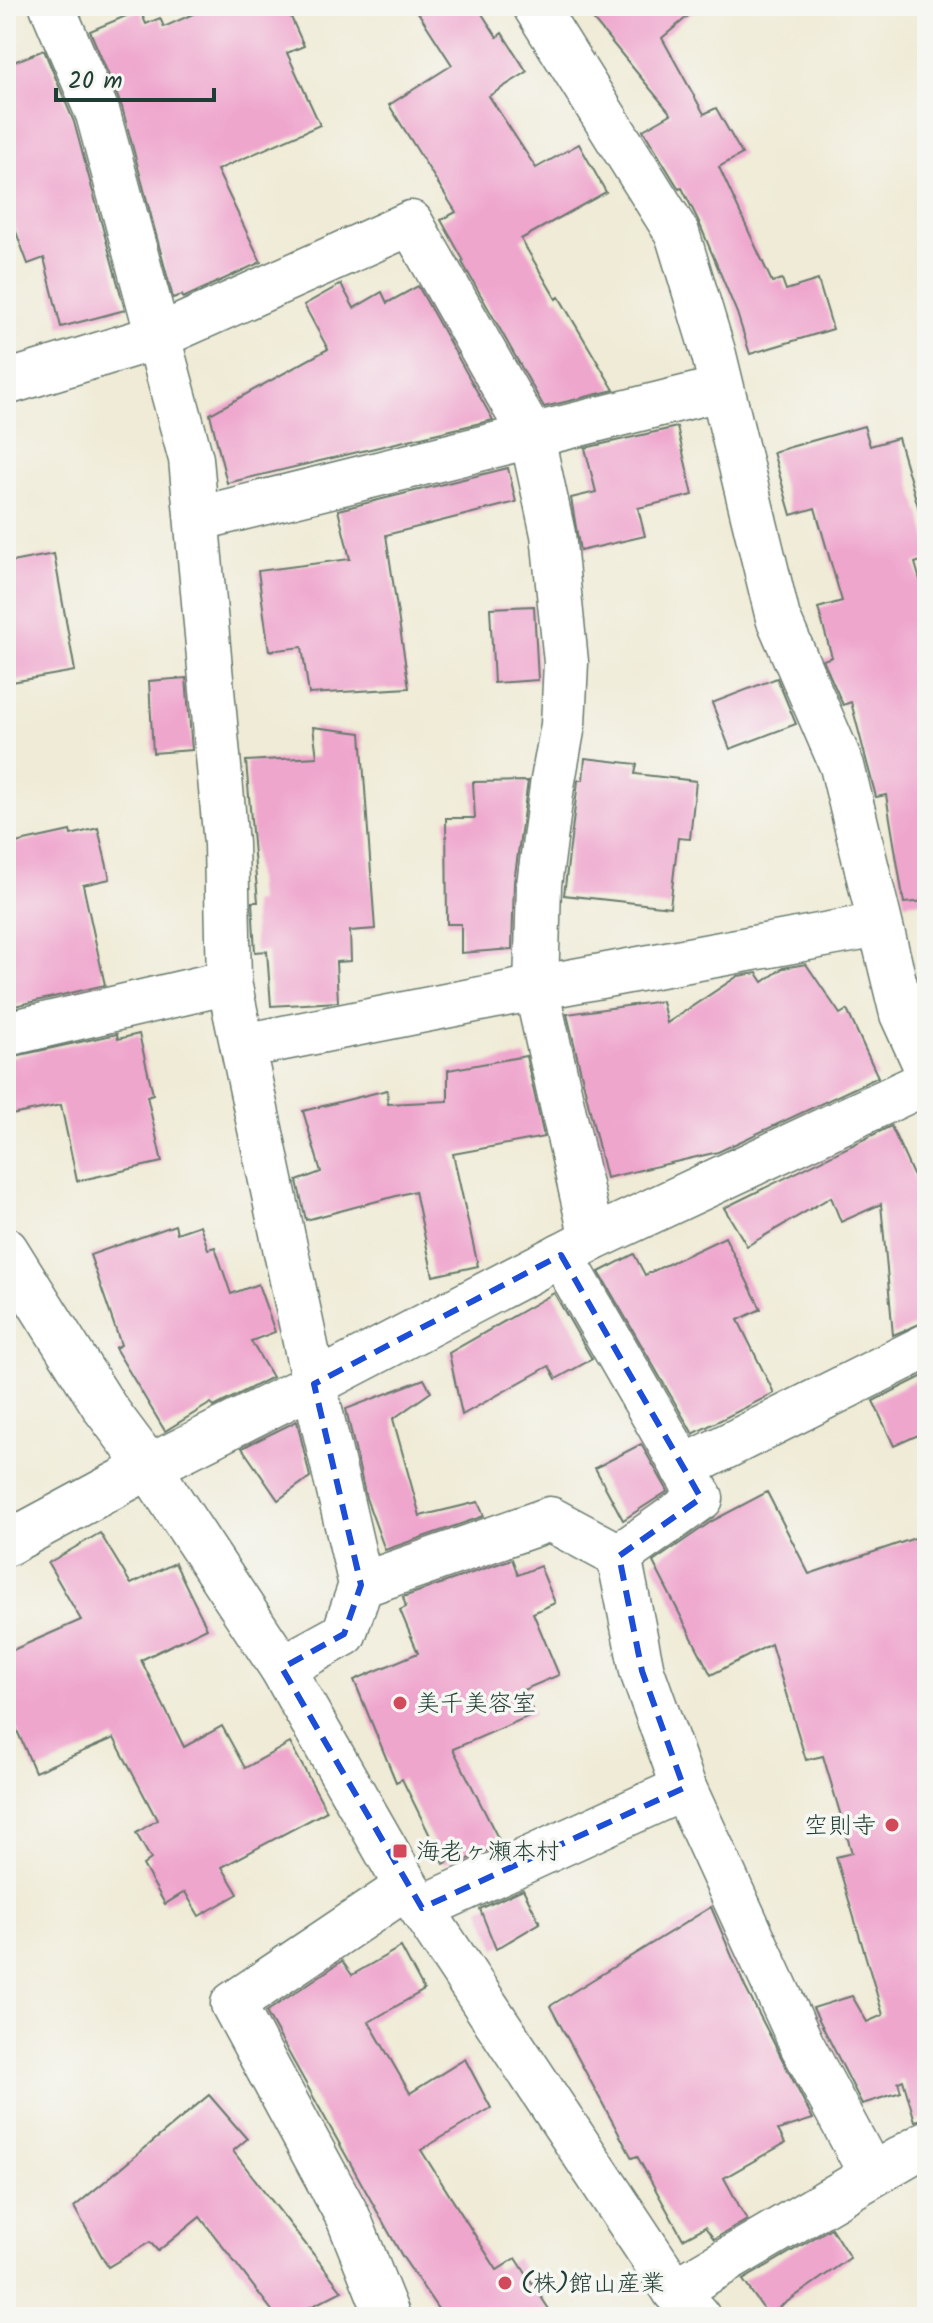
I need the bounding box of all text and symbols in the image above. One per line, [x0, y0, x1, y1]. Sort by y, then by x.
scale bar [56, 52, 214, 102]
text: 20 m [68, 62, 123, 101]
place label: 美千美容室 [416, 1685, 536, 1724]
marker: 美千美容室 [391, 1694, 409, 1712]
place label: 空則寺 [804, 1807, 876, 1846]
marker: 空則寺 [883, 1816, 901, 1834]
place label: 海老ヶ瀬本村 [416, 1833, 560, 1872]
marker: 海老ヶ瀬本村 [391, 1842, 409, 1860]
place label: (株)館山産業 [521, 2265, 665, 2304]
marker: (株)館山産業 [496, 2274, 514, 2292]

